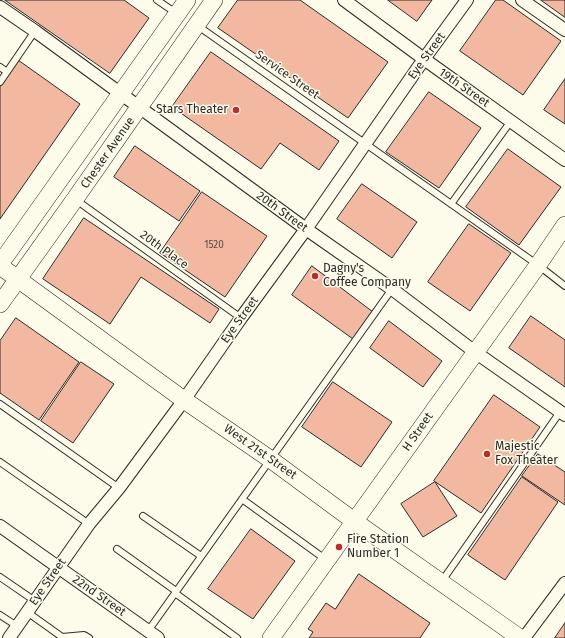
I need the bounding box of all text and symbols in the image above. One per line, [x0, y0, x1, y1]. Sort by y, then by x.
street label: Eye Street [405, 30, 449, 82]
street label: Service Street [252, 48, 322, 102]
street label: 19th Street [436, 65, 492, 111]
place label: Stars Theater [156, 103, 228, 117]
marker: Stars Theater [231, 105, 241, 115]
street label: Chester Avenue [78, 114, 138, 192]
street label: 20th Street [254, 189, 310, 235]
street label: 20th Place [137, 228, 191, 272]
house number: 1520 [204, 239, 224, 251]
place label: Dagny's Coffee Company [323, 262, 411, 290]
marker: Dagny's Coffee Company [310, 271, 320, 281]
street label: Eye Street [218, 294, 262, 346]
street label: H Street [400, 410, 436, 454]
street label: West 21st Street [221, 421, 299, 483]
place label: Majestic Fox Theater [495, 440, 558, 468]
marker: Majestic Fox Theater [482, 449, 492, 459]
place label: Fire Station Number 1 [347, 533, 409, 561]
marker: Fire Station Number 1 [334, 542, 344, 552]
street label: Eye Street [27, 556, 69, 608]
street label: 22nd Street [70, 572, 128, 620]

